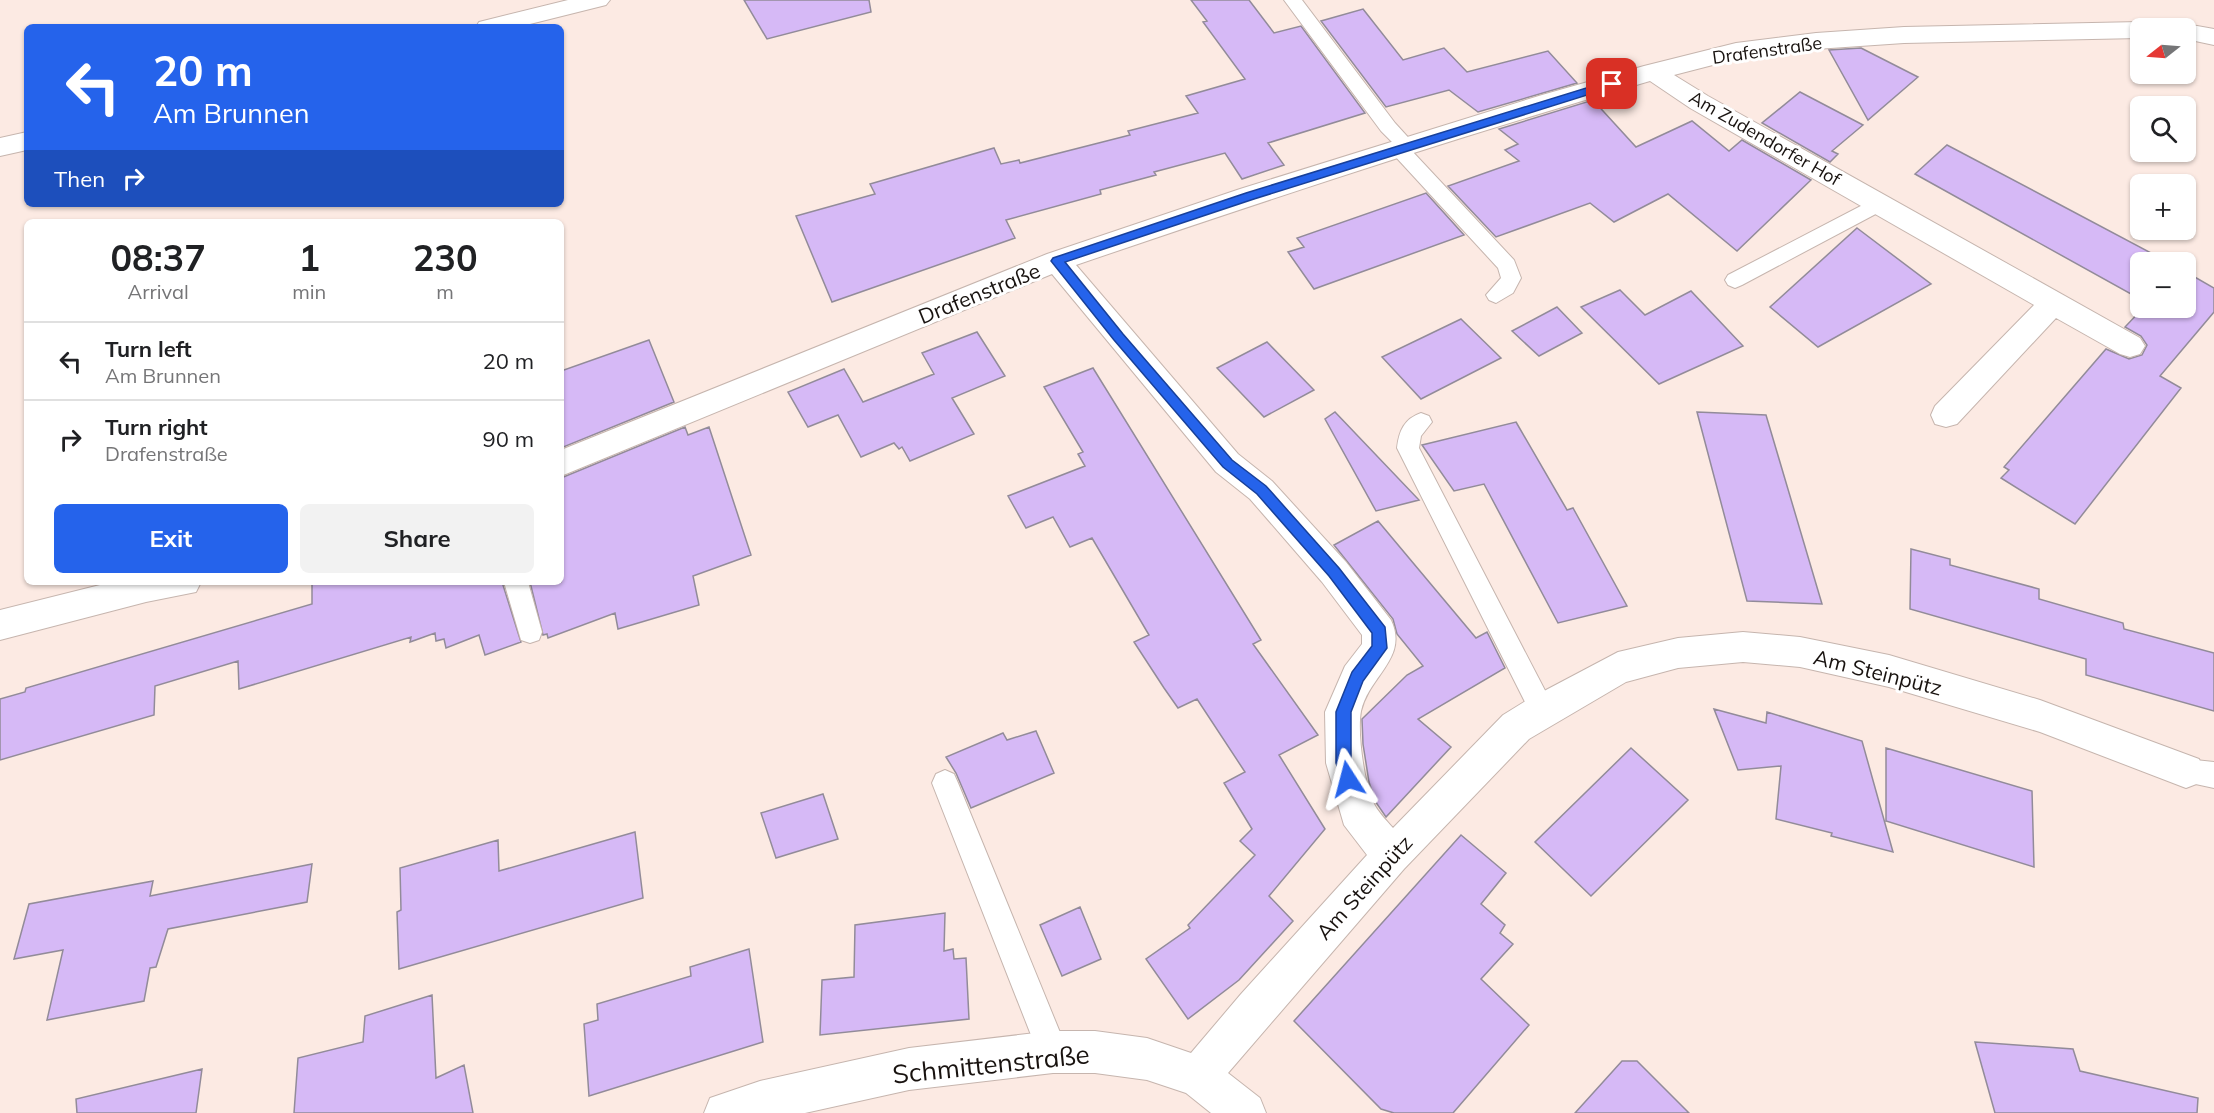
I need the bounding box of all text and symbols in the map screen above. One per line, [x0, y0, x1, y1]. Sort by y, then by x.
north arrow [2130, 18, 2196, 84]
map controls [2130, 18, 2196, 318]
street label: Drafenstraße [1711, 31, 1823, 69]
text: 20 m [153, 44, 253, 97]
icon: left [54, 48, 132, 126]
pin [1586, 58, 1637, 109]
icon: arrive [1595, 67, 1628, 100]
street label: Am Zudendorfer Hof [1685, 85, 1846, 191]
text: Am Brunnen [153, 96, 310, 130]
button: search [2130, 96, 2196, 162]
icon: right [117, 162, 150, 195]
text: Then [54, 165, 105, 193]
button: + [2130, 174, 2196, 240]
text: 08:37 [110, 235, 206, 280]
text: 1 [298, 235, 320, 280]
text: 230 [413, 235, 478, 280]
button: − [2130, 252, 2196, 318]
street label: Drafenstraße [914, 257, 1044, 329]
text: Arrival [128, 279, 189, 304]
text: min [292, 279, 326, 304]
text: m [436, 279, 454, 304]
text: Turn left [105, 335, 192, 363]
icon: left [54, 345, 87, 378]
text: 20 m [483, 347, 534, 375]
text: Am Brunnen [105, 363, 221, 388]
text: Turn right [105, 413, 208, 441]
icon: right [54, 423, 87, 456]
text: 90 m [483, 425, 534, 453]
text: Drafenstraße [105, 441, 228, 466]
button: Exit [54, 504, 288, 573]
button: Share [300, 504, 534, 573]
street label: Am Steinpütz [1811, 643, 1945, 701]
position arrow [1316, 747, 1380, 811]
street label: Am Steinpütz [1310, 829, 1418, 945]
street label: Schmittenstraße [891, 1037, 1091, 1091]

